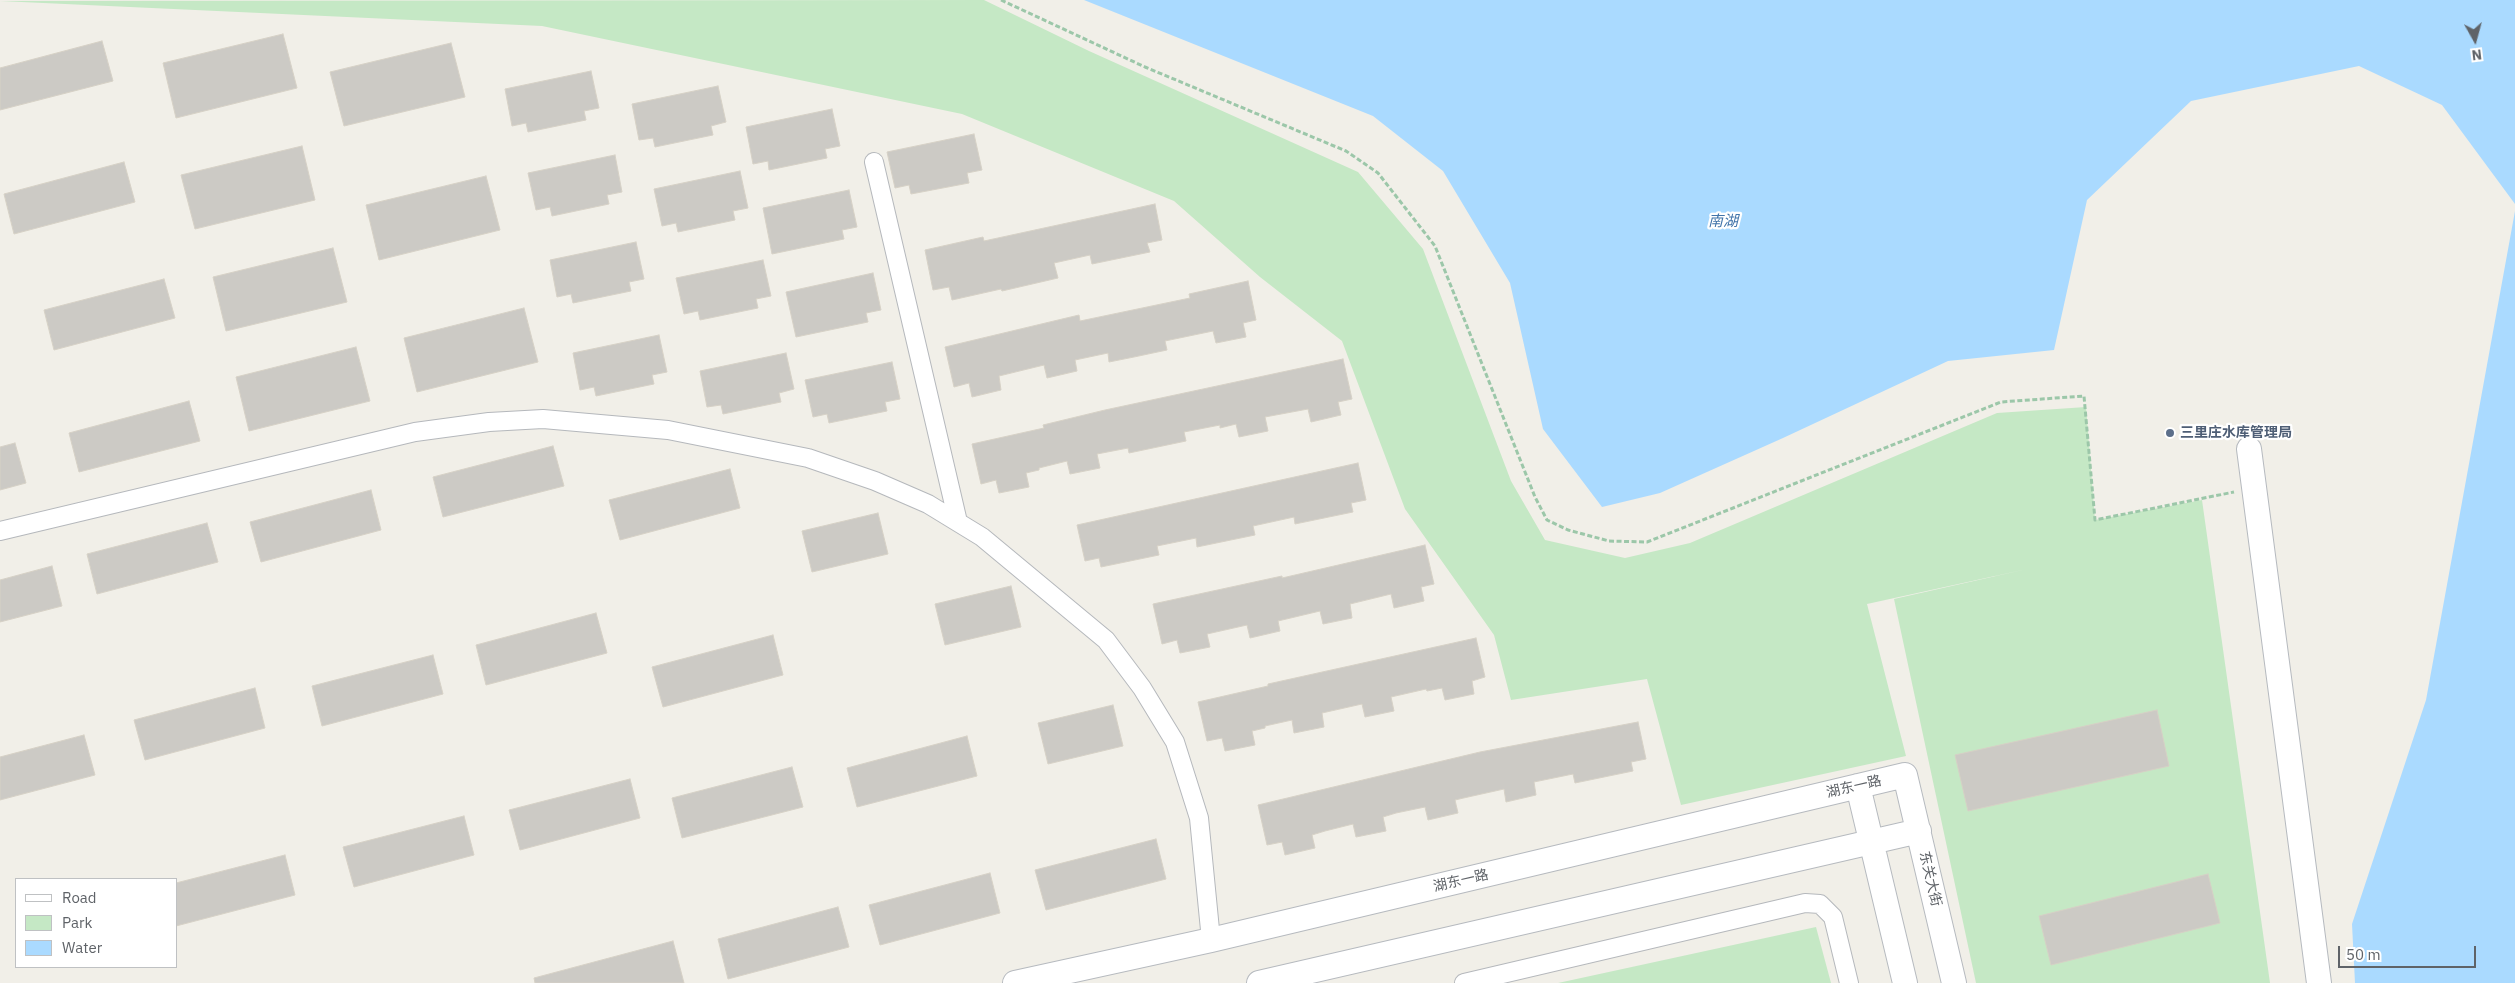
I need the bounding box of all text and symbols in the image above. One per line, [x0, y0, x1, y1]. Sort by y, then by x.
north arrow [2450, 15, 2500, 65]
text: N [2471, 45, 2483, 64]
water label: 南湖 [1708, 213, 1738, 231]
place label: 三里庄水库管理局 [2180, 425, 2292, 441]
marker: 三里庄水库管理局 [2164, 427, 2176, 439]
street label: 湖东一路 [1825, 773, 1883, 801]
street label: 东关大街 [1916, 850, 1944, 908]
street label: 湖东一路 [1432, 867, 1490, 895]
legend [15, 878, 178, 968]
text: Road [62, 888, 97, 907]
text: Park [62, 913, 92, 932]
scale bar [2340, 936, 2478, 968]
text: Water [62, 938, 102, 957]
text: 50 m [2346, 945, 2381, 964]

